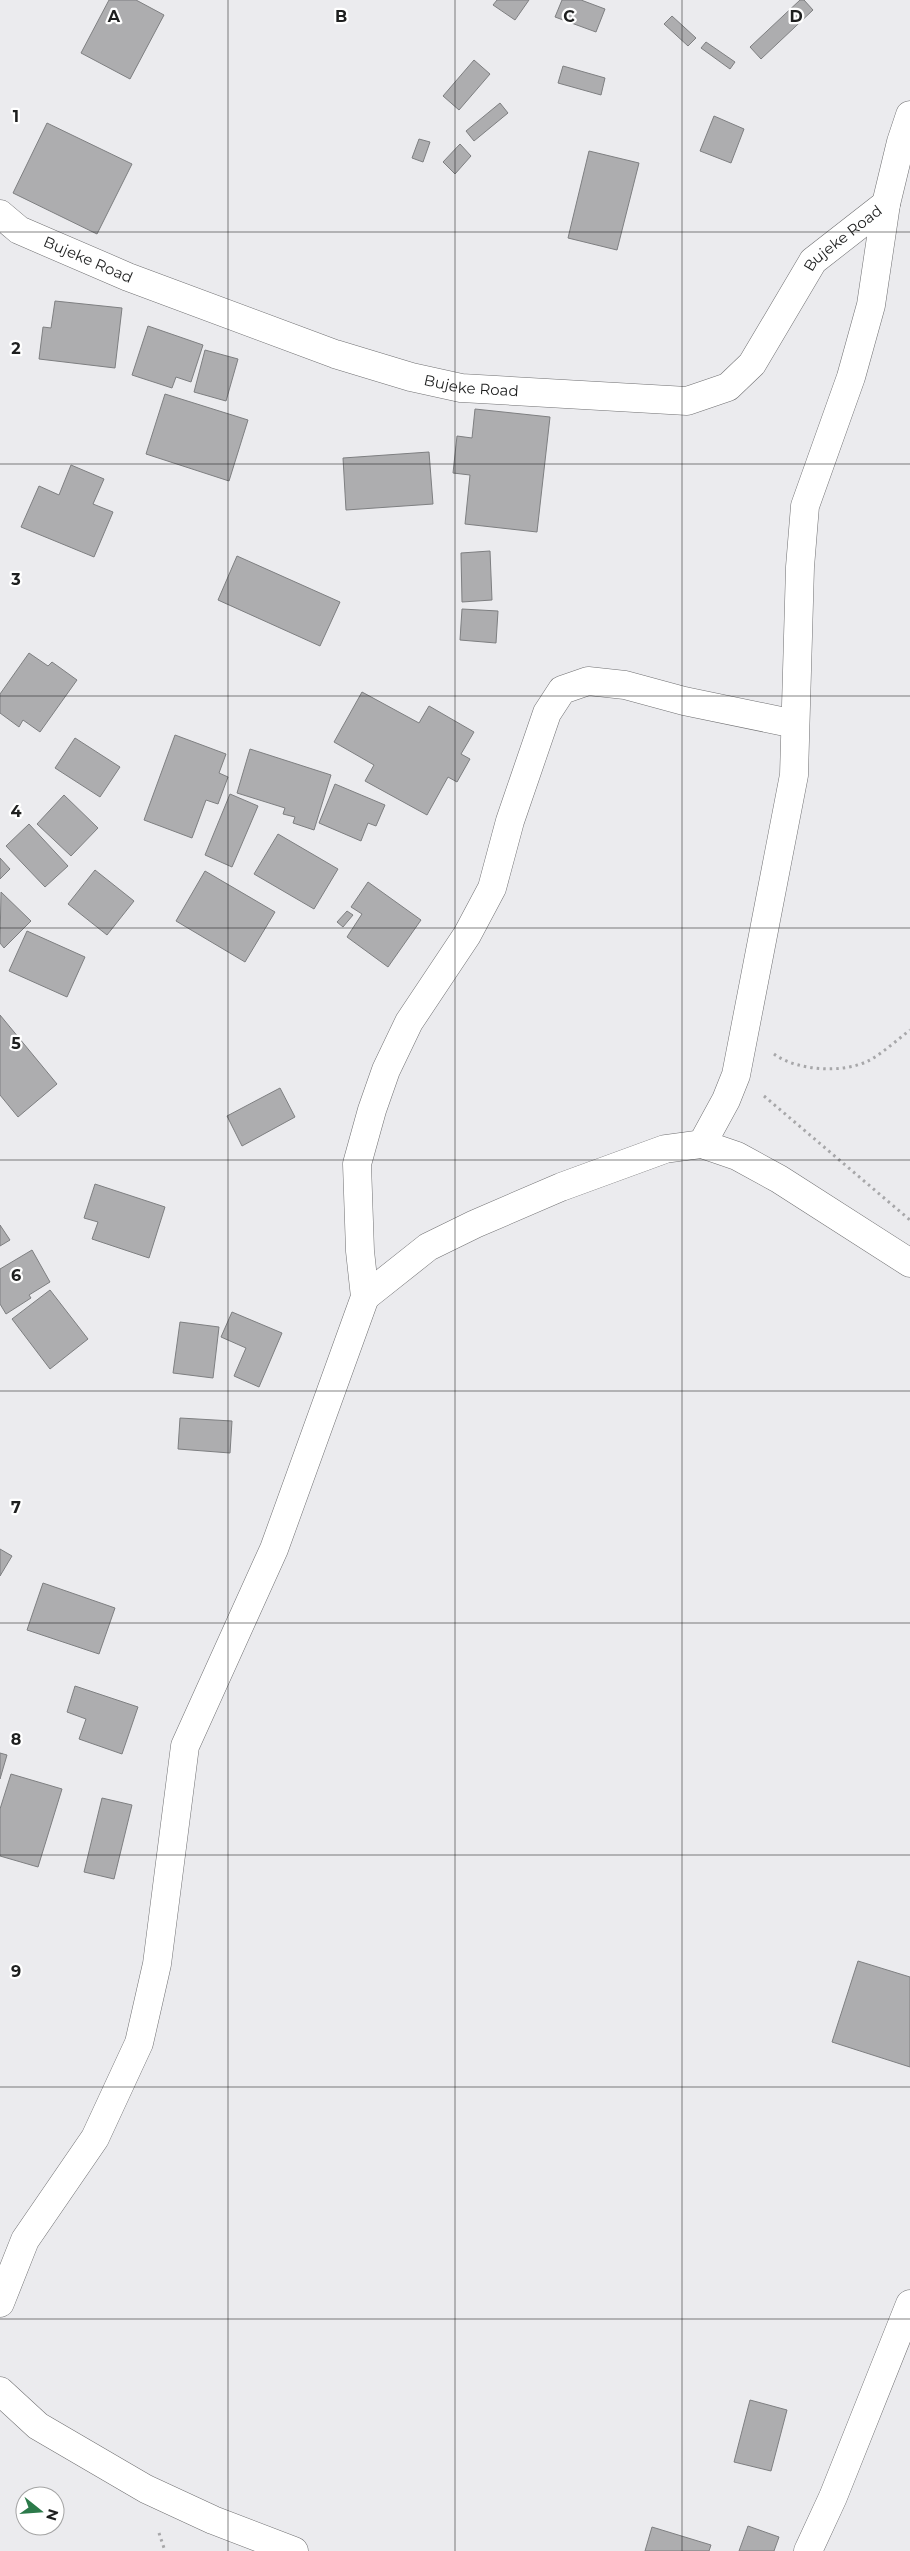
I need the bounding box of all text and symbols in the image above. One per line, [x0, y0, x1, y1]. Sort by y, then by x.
text: A [107, 7, 121, 26]
text: B [335, 7, 347, 26]
text: C [563, 7, 575, 26]
text: D [789, 7, 803, 26]
text: 1 [13, 107, 19, 126]
street label: Bujeke Road [799, 201, 886, 275]
street label: Bujeke Road [41, 232, 136, 287]
text: 2 [11, 339, 21, 358]
street label: Bujeke Road [422, 370, 519, 400]
text: 3 [10, 570, 21, 589]
text: 4 [10, 802, 22, 821]
text: 5 [11, 1034, 21, 1053]
text: 6 [11, 1266, 21, 1285]
text: 7 [11, 1498, 21, 1517]
text: 8 [11, 1730, 21, 1749]
text: 9 [11, 1962, 21, 1981]
north arrow [15, 2486, 65, 2536]
text: N [42, 2507, 63, 2523]

